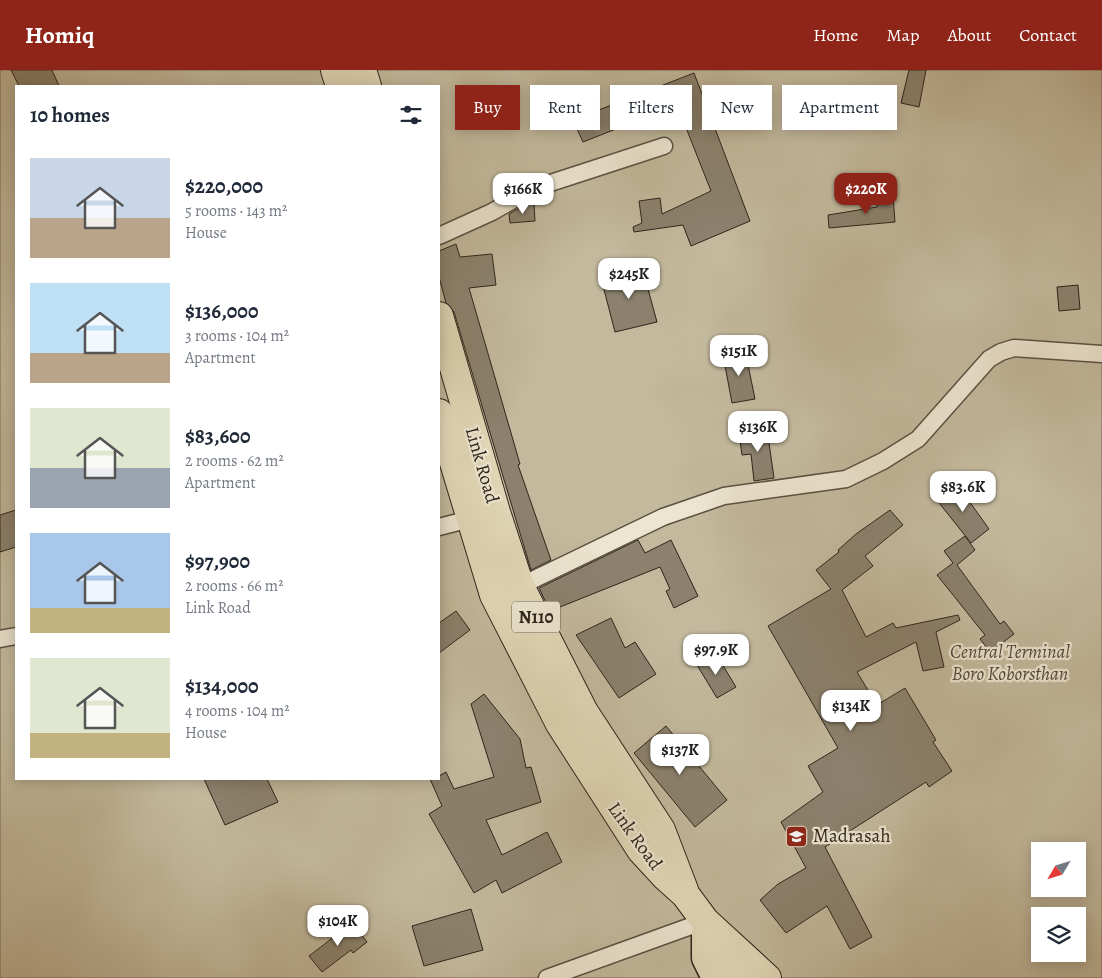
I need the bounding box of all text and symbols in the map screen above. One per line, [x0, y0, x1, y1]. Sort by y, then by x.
text: Homiq [25, 19, 94, 51]
text: Home [813, 23, 858, 47]
text: Map [886, 23, 919, 47]
text: About [947, 23, 991, 47]
text: Contact [1019, 23, 1077, 47]
chip: Buy [455, 85, 520, 130]
chip: Rent [530, 85, 600, 130]
chip: Filters [610, 85, 692, 130]
chip: New [702, 85, 772, 130]
chip: Apartment [782, 85, 897, 130]
text: 10 homes [30, 101, 110, 129]
icon: filters [397, 101, 425, 129]
text: $220,000 [185, 172, 263, 200]
pin: $166K [488, 172, 558, 215]
pin: $220K [831, 172, 901, 215]
icon: home [70, 178, 130, 238]
text: $166K [504, 178, 542, 200]
text: $220K [845, 178, 887, 200]
text: 5 rooms · 143 m² [185, 200, 287, 222]
text: House [185, 222, 227, 244]
pin: $245K [594, 258, 664, 300]
text: $245K [609, 263, 649, 285]
text: $136,000 [185, 297, 258, 325]
icon: home [70, 303, 130, 363]
text: 3 rooms · 104 m² [185, 325, 289, 347]
pin: $151K [704, 334, 774, 377]
text: $151K [721, 340, 757, 362]
text: Apartment [185, 347, 256, 369]
pin: $136K [723, 410, 793, 453]
text: $136K [739, 416, 777, 438]
text: $83,600 [185, 422, 250, 450]
street label: Link Road [459, 424, 505, 507]
icon: home [70, 428, 130, 488]
text: 2 rooms · 62 m² [185, 450, 284, 472]
pin: $83.6K [922, 470, 1004, 513]
text: Apartment [185, 472, 256, 494]
text: $83.6K [941, 476, 985, 498]
text: $97,900 [185, 547, 250, 575]
icon: home [70, 553, 130, 613]
text: 2 rooms · 66 m² [185, 575, 283, 597]
text: Link Road [185, 597, 251, 619]
road number: N110 [512, 602, 560, 632]
pin: $97.9K [675, 634, 757, 676]
text: $97.9K [694, 639, 738, 661]
park label: Central Terminal Boro Koborsthan [950, 639, 1070, 687]
text: $134,000 [185, 672, 259, 700]
icon: home [70, 678, 130, 738]
pin: $134K [816, 690, 886, 732]
text: $134K [832, 695, 870, 717]
text: 4 rooms · 104 m² [185, 700, 290, 722]
text: House [185, 722, 227, 744]
pin: $137K [645, 734, 715, 776]
text: $137K [661, 739, 699, 761]
street label: Link Road [602, 797, 669, 876]
place label: Madrasah [813, 823, 891, 849]
school or university icon: Madrasah [785, 824, 809, 848]
north arrow [1031, 842, 1086, 898]
map controls [1031, 842, 1086, 962]
pin: $104K [303, 904, 373, 947]
button: layers [1031, 907, 1086, 962]
text: $104K [318, 910, 358, 932]

